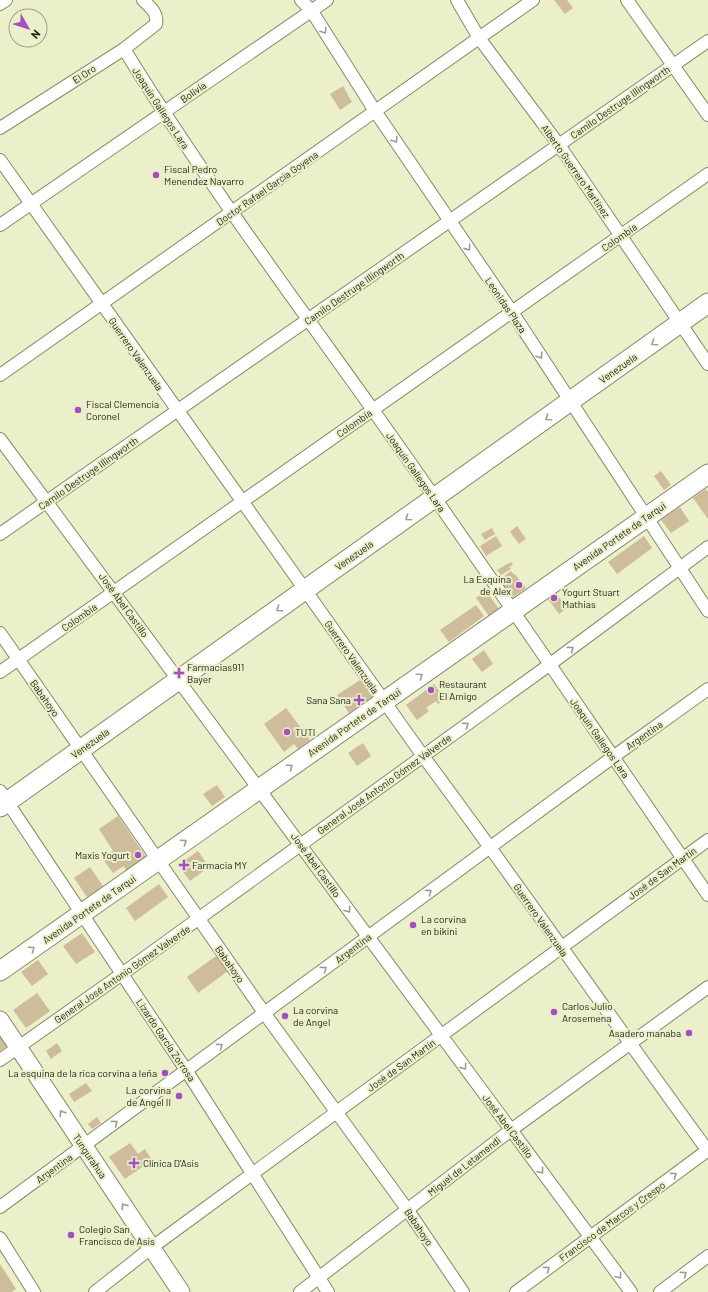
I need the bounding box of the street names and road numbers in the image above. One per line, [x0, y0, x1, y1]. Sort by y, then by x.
street label: El Oro [70, 62, 98, 86]
street label: Camilo Destruge Illingworth [568, 63, 672, 141]
street label: Joaquín Gallegos Lara [130, 65, 192, 151]
street label: Bolivia [178, 79, 208, 105]
street label: Alberto Guerrero Martínez [539, 122, 613, 220]
street label: Doctor Rafael García Goyena [214, 148, 320, 228]
street label: Colombia [599, 220, 639, 254]
street label: Camilo Destruge Illingworth [302, 249, 406, 327]
street label: Leonidas Plaza [483, 275, 529, 335]
street label: Guerrero Valenzuela [106, 315, 166, 393]
street label: Venezuela [597, 350, 639, 386]
street label: Colombia [334, 406, 374, 440]
street label: Joaquín Gallegos Lara [384, 430, 448, 514]
street label: Camilo Destruge Illingworth [36, 434, 140, 512]
street label: Avenida Portete de Tarqui [570, 499, 668, 573]
street label: Venezuela [333, 537, 375, 573]
street label: José Abel Castillo [97, 570, 151, 640]
street label: Colombia [59, 600, 99, 634]
street label: Guerrero Valenzuela [322, 618, 382, 696]
street label: Babahoyo [28, 677, 62, 719]
street label: Avenida Portete de Tarqui [305, 685, 403, 759]
street label: Joaquín Gallegos Lara [568, 696, 632, 780]
street label: Argentina [623, 718, 665, 752]
street label: Venezuela [69, 725, 111, 761]
street label: General José Antonio Gómez Valverde [315, 731, 453, 837]
street label: José Abel Castillo [289, 830, 343, 900]
street label: José de San Martín [625, 844, 699, 902]
street label: Avenida Portete de Tarqui [40, 872, 138, 946]
street label: Guerrero Valenzuela [511, 881, 571, 959]
street label: General José Antonio Gómez Valverde [52, 922, 192, 1026]
street label: Argentina [332, 930, 374, 966]
street label: Babahoyo [213, 943, 247, 985]
street label: Lizardo García Zorrosa [134, 996, 198, 1084]
street label: José de San Martín [364, 1036, 438, 1094]
street label: José Abel Castillo [480, 1092, 536, 1160]
street label: Tungurahua [71, 1131, 109, 1181]
street label: Miguel de Letamendi [425, 1134, 503, 1198]
street label: Argentina [33, 1151, 75, 1185]
street label: Francisco de Marcos y Crespo [557, 1179, 667, 1263]
street label: Babahoyo [402, 1206, 436, 1248]

